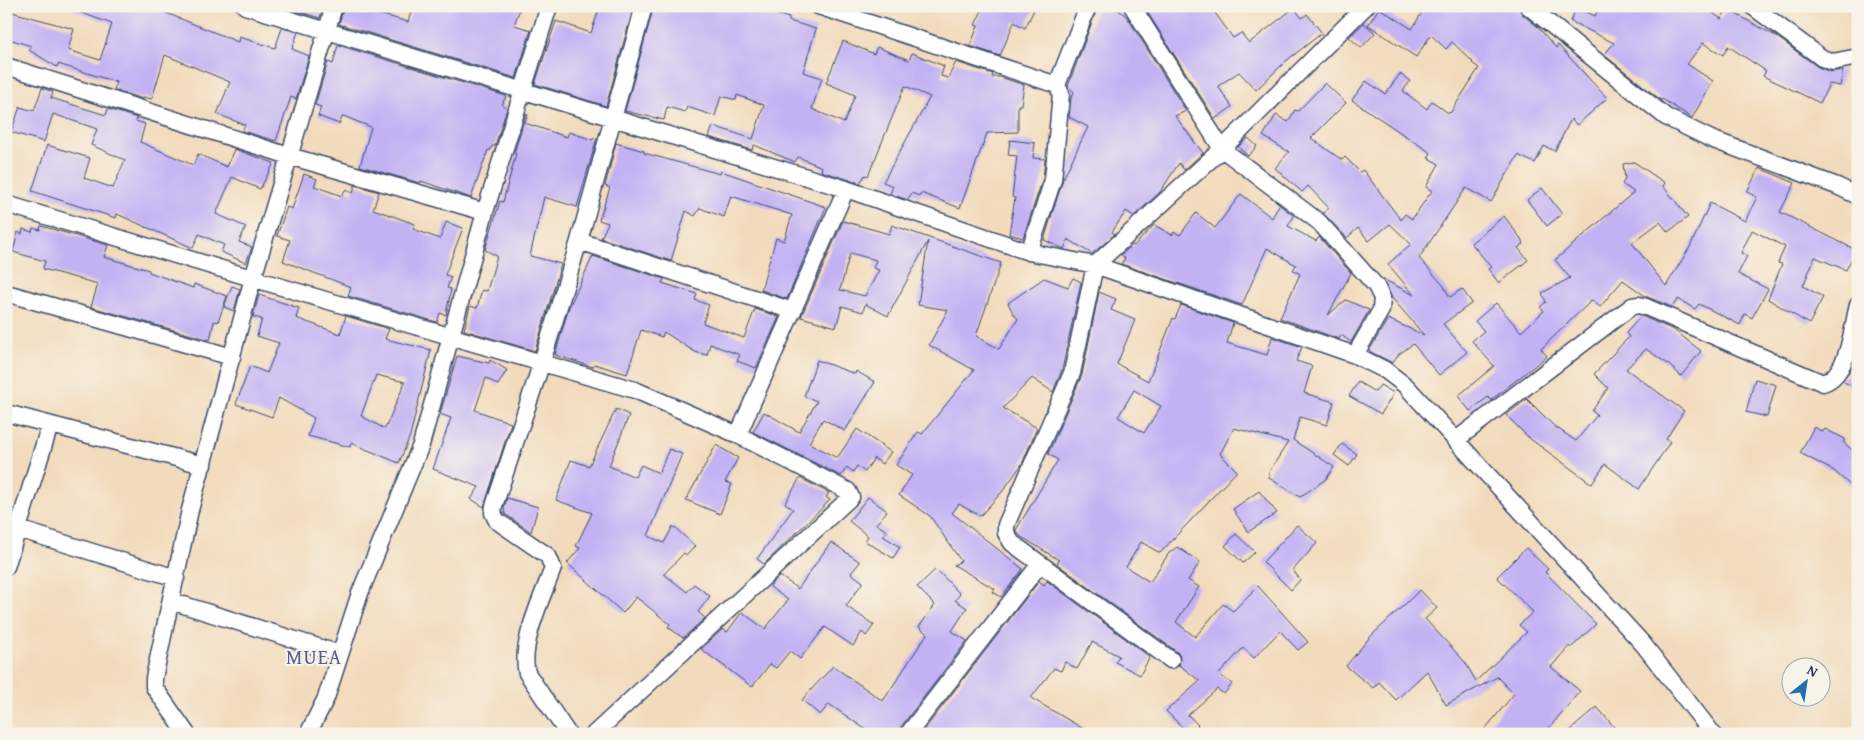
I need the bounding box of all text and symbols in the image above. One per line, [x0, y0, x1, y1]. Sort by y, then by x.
district label: MUEA [286, 642, 342, 671]
north arrow [1782, 658, 1832, 708]
text: N [1803, 660, 1822, 682]

